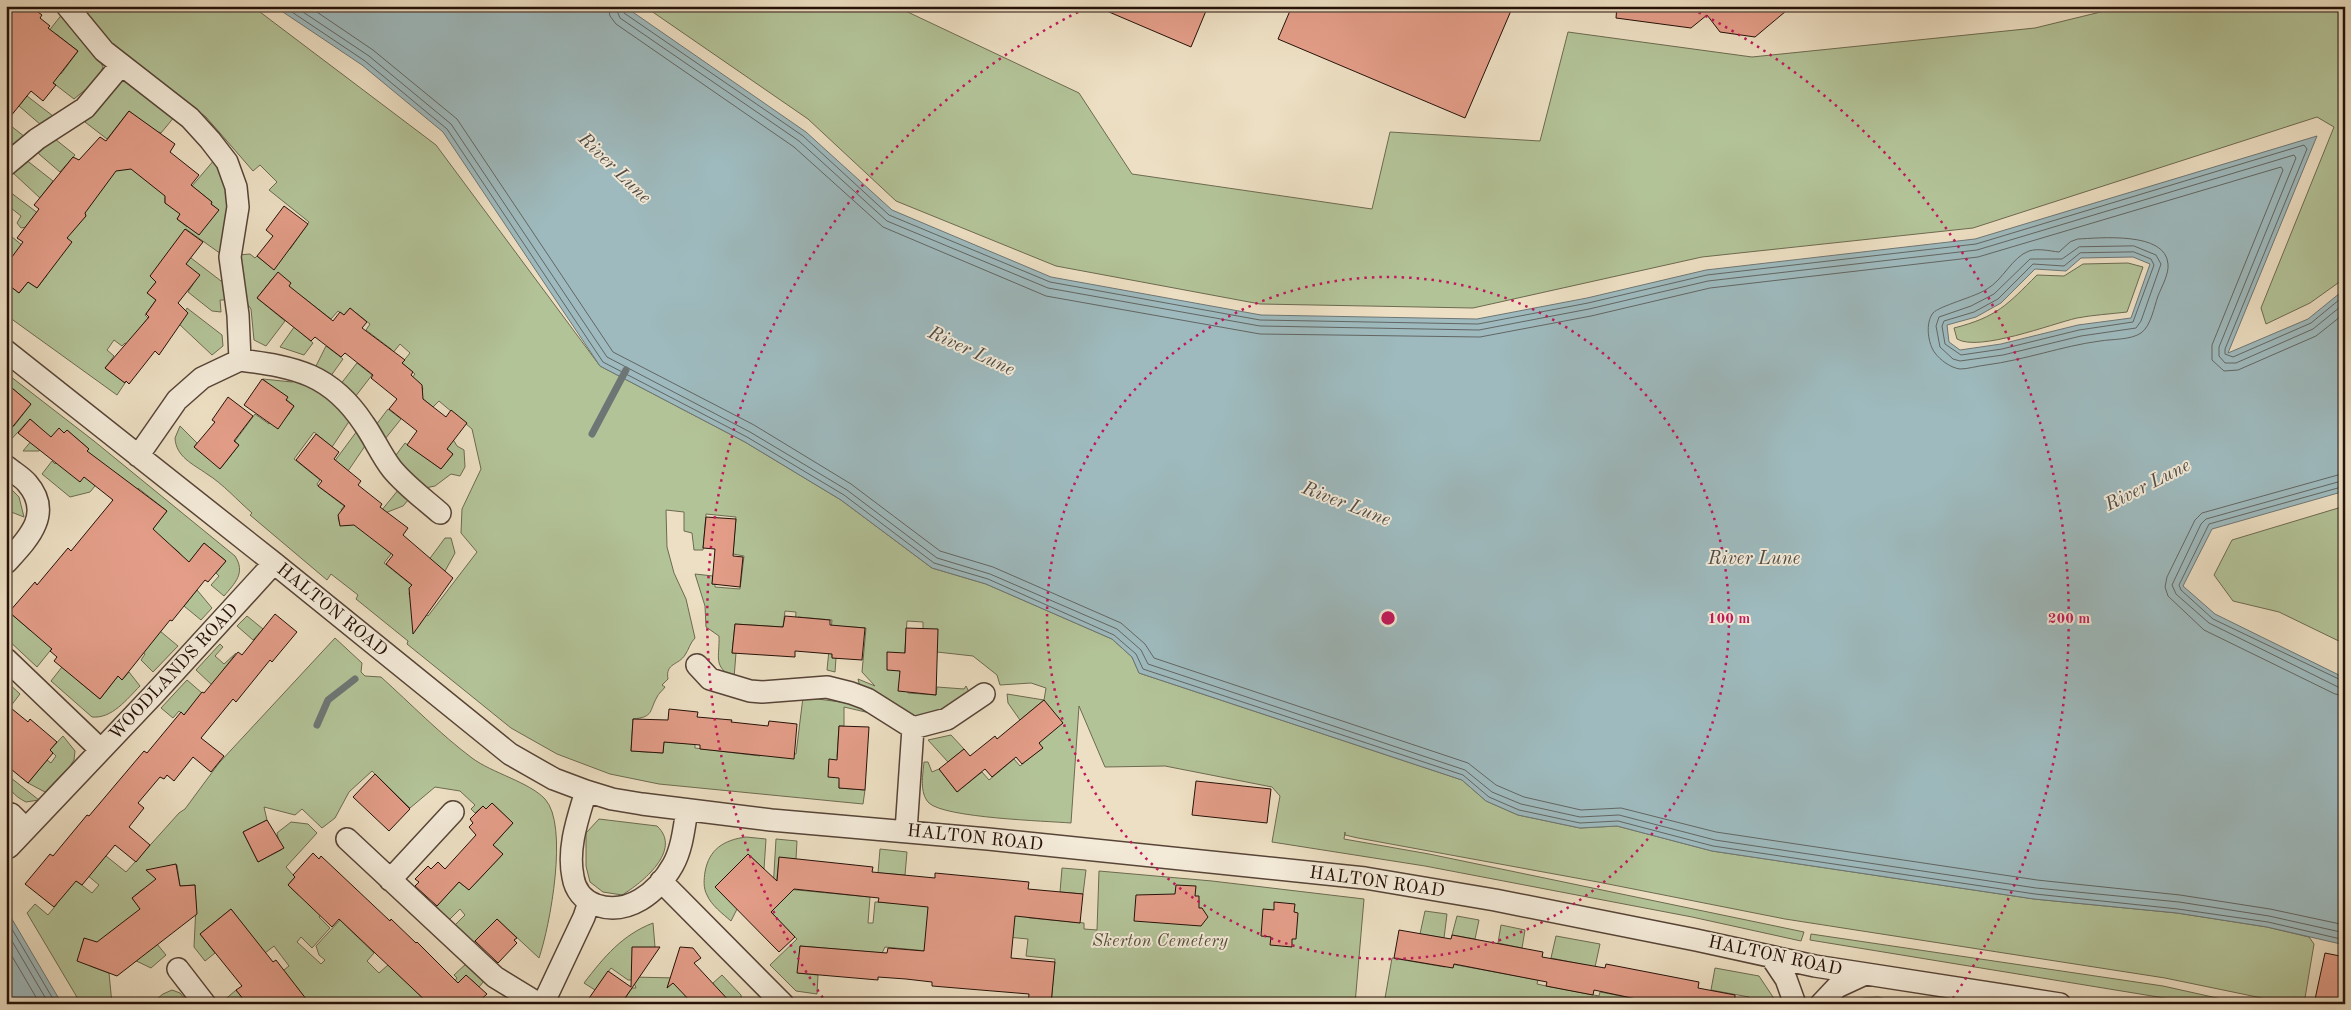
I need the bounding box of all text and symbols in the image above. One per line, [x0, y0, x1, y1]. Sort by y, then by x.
water label: River Lune [573, 129, 654, 208]
water label: River Lune [924, 323, 1017, 380]
water label: River Lune [2101, 456, 2194, 516]
water label: River Lune [1298, 479, 1393, 531]
water label: River Lune [1707, 550, 1801, 569]
street label: HALTON ROAD [273, 560, 391, 660]
street label: WOODLANDS ROAD [106, 600, 242, 744]
centre of rings [1379, 609, 1397, 627]
text: 100 m [1708, 612, 1750, 627]
text: 200 m [2048, 612, 2090, 627]
street label: HALTON ROAD [906, 822, 1044, 854]
street label: HALTON ROAD [1308, 864, 1446, 900]
park label: Skerton Cemetery [1092, 932, 1229, 950]
street label: HALTON ROAD [1706, 933, 1844, 979]

